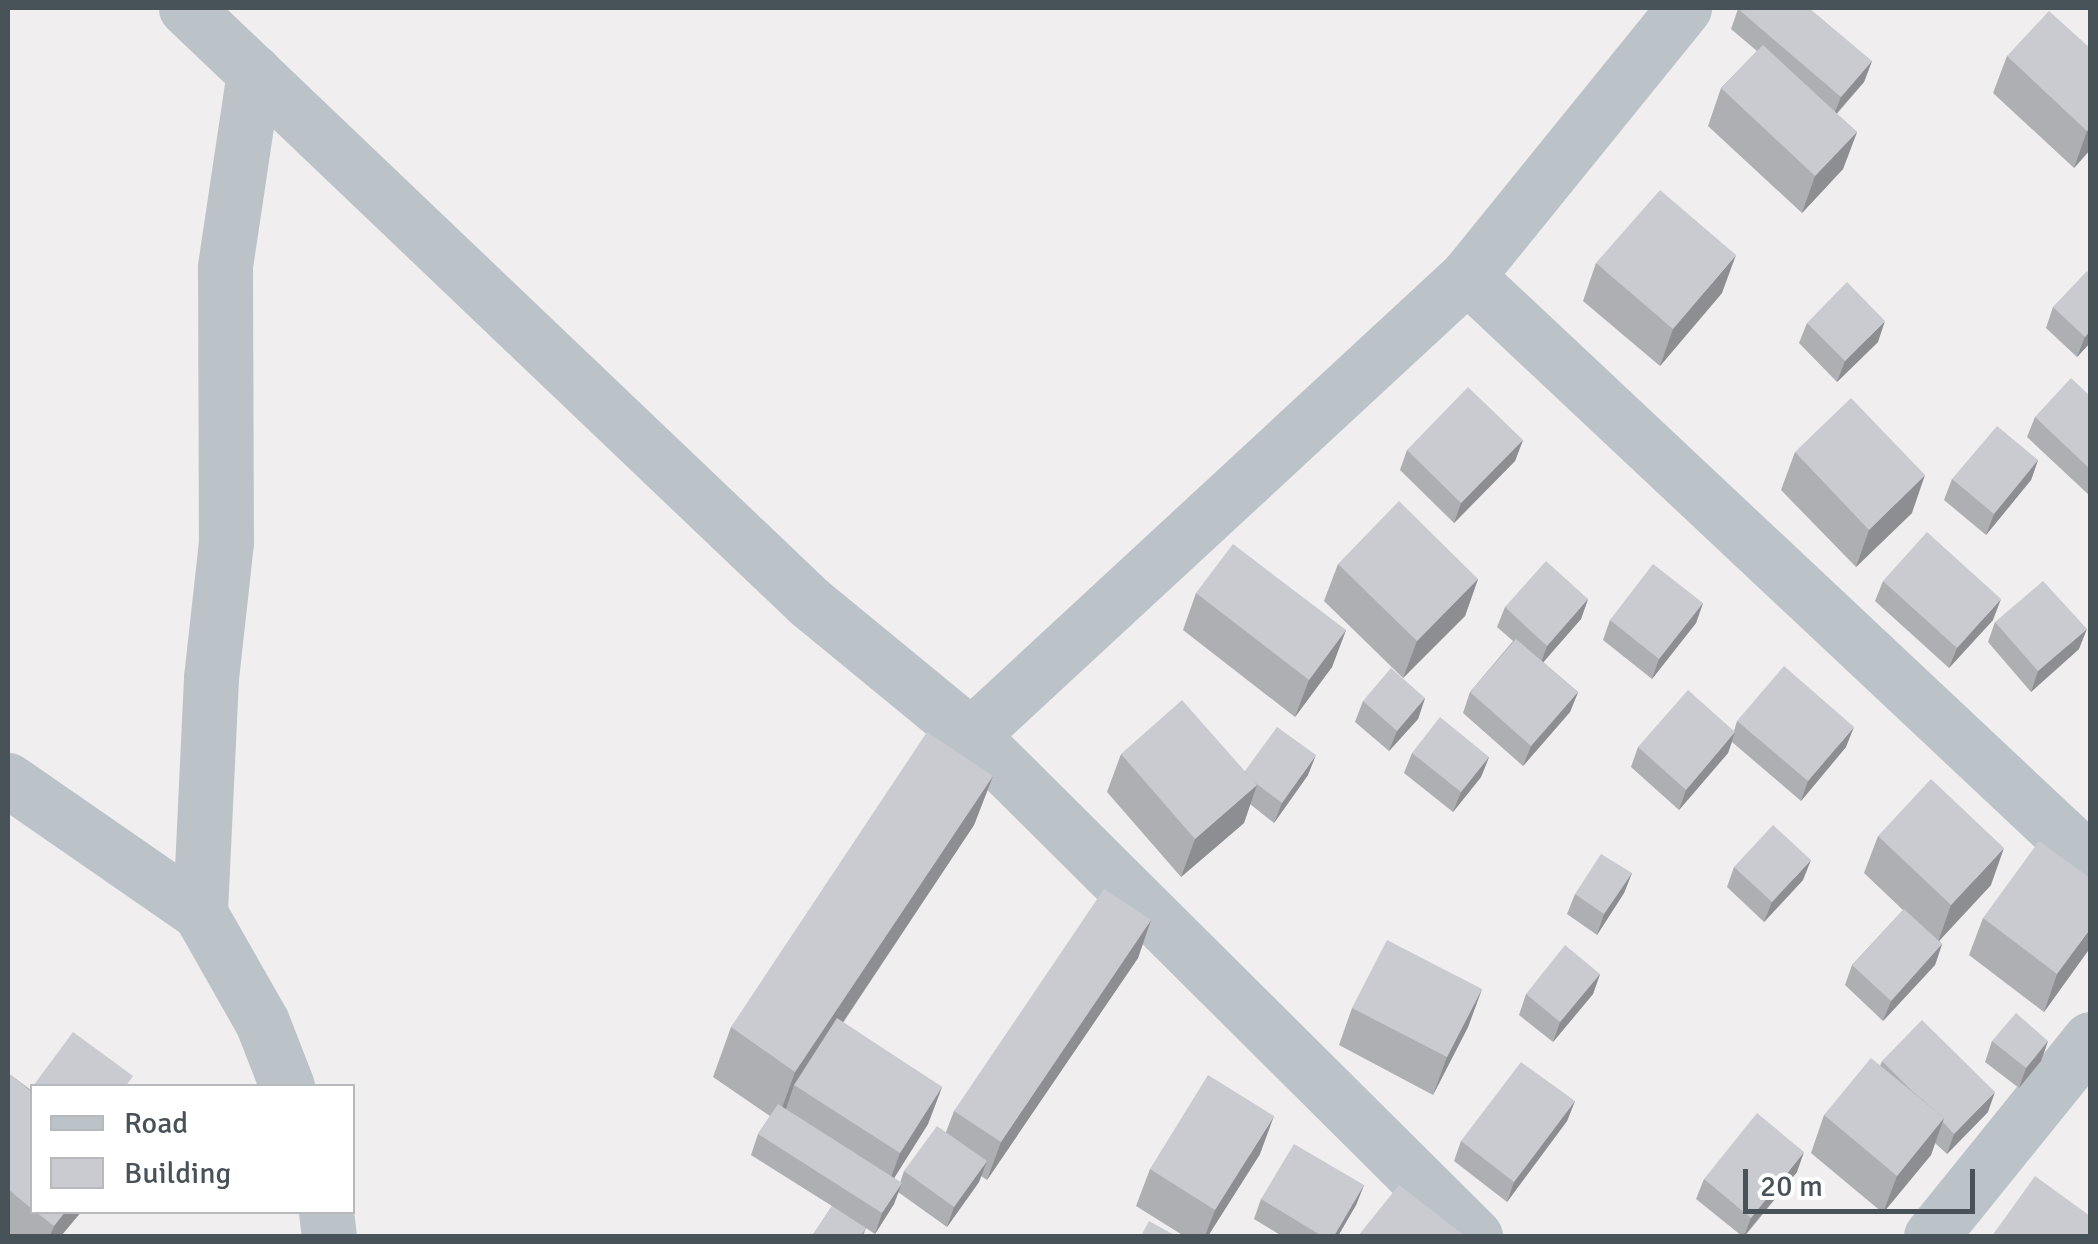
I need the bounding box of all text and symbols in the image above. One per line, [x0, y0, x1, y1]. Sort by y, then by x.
legend [30, 1084, 355, 1214]
text: Road [124, 1105, 188, 1142]
scale bar [1748, 1149, 1980, 1211]
text: Building [124, 1155, 231, 1192]
text: 20 m [1760, 1168, 1823, 1205]

